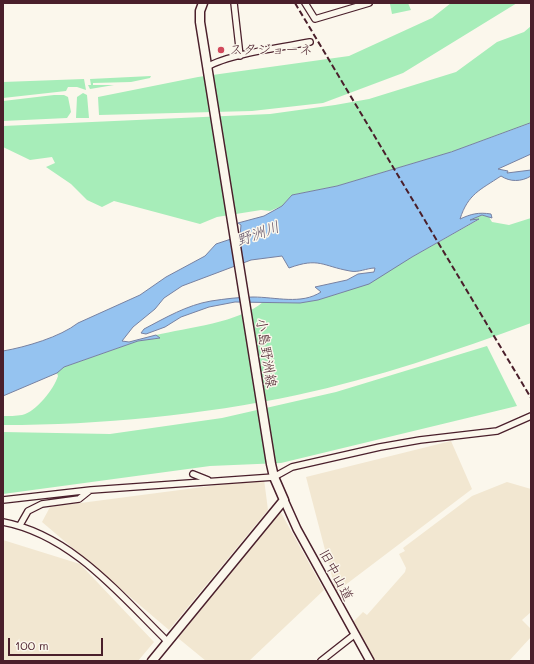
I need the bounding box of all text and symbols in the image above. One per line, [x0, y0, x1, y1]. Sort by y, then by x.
place label: スタジョーネ [229, 42, 313, 58]
marker: スタジョーネ [216, 45, 226, 55]
water label: 野洲川 [234, 218, 282, 250]
street label: 小島野洲線 [252, 317, 280, 389]
street label: 旧中山道 [315, 546, 357, 604]
scale bar [10, 630, 105, 656]
text: 100 m [15, 637, 49, 653]

